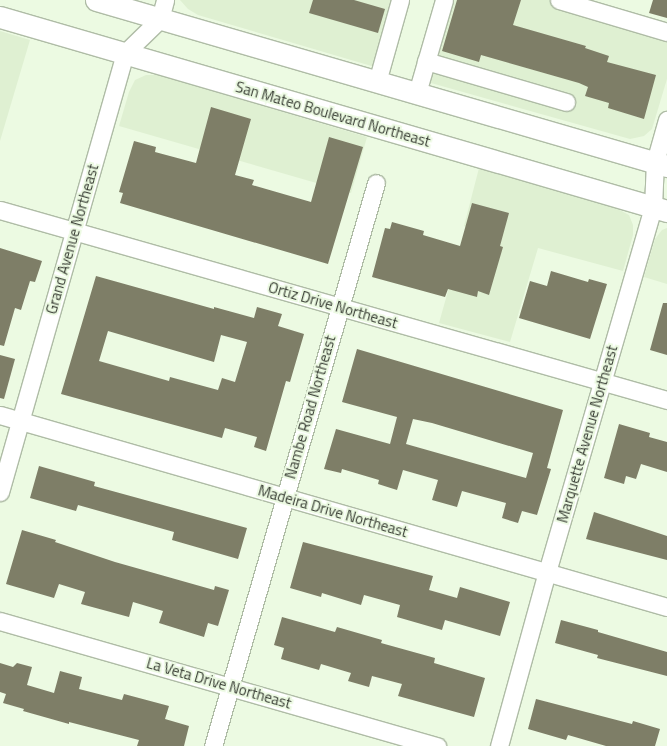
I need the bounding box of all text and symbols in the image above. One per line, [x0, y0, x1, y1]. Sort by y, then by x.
street label: San Mateo Boulevard Northeast [233, 78, 433, 150]
street label: Grand Avenue Northeast [42, 162, 102, 316]
street label: Ortiz Drive Northeast [266, 278, 400, 332]
street label: Nambe Road Northeast [281, 333, 339, 481]
street label: Marquette Avenue Northeast [553, 343, 621, 525]
street label: Madeira Drive Northeast [256, 481, 410, 541]
street label: La Veta Drive Northeast [145, 654, 293, 712]

